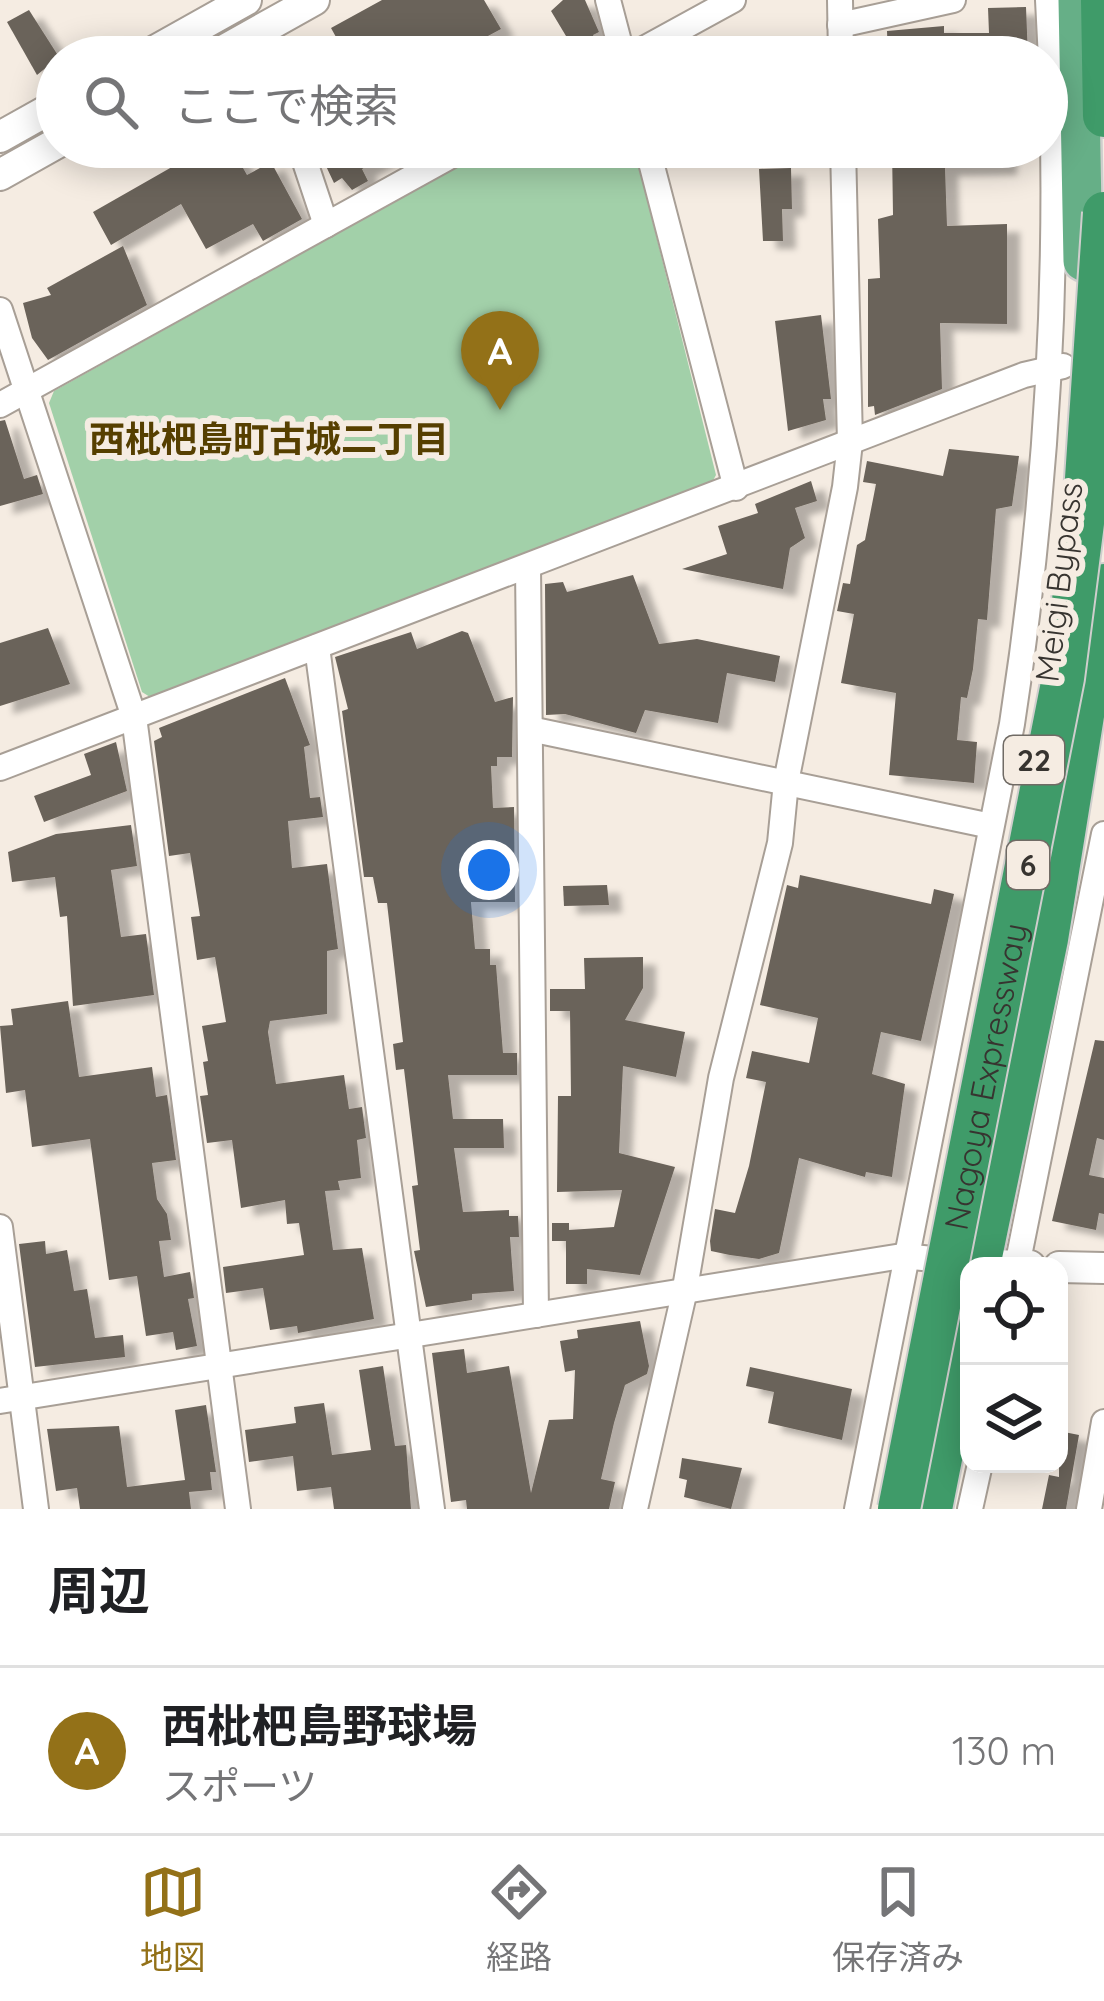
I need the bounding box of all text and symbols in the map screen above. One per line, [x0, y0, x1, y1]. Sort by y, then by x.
search box [36, 36, 1068, 168]
icon: search [78, 69, 144, 135]
text: ここで検索 [174, 77, 399, 133]
pin: A [461, 311, 539, 410]
district label: 西枇杷島町古城二丁目 [89, 416, 449, 461]
street label: Meigi Bypass [1025, 480, 1091, 684]
road number: 22 [1004, 736, 1064, 784]
your location [459, 840, 519, 900]
road number: 6 [1007, 841, 1049, 889]
street label: Nagoya Expressway [934, 919, 1035, 1233]
map controls [960, 1257, 1068, 1473]
button: locate [960, 1257, 1068, 1365]
button: layers [960, 1365, 1068, 1473]
text: 周辺 [48, 1558, 150, 1622]
text: 西枇杷島野球場 [162, 1697, 477, 1753]
text: A [75, 1726, 99, 1775]
text: 130 m [952, 1726, 1056, 1775]
text: スポーツ [162, 1761, 317, 1810]
tab: 地図 [140, 1859, 206, 1979]
tab: 経路 [486, 1859, 552, 1979]
tab: 保存済み [832, 1859, 964, 1979]

